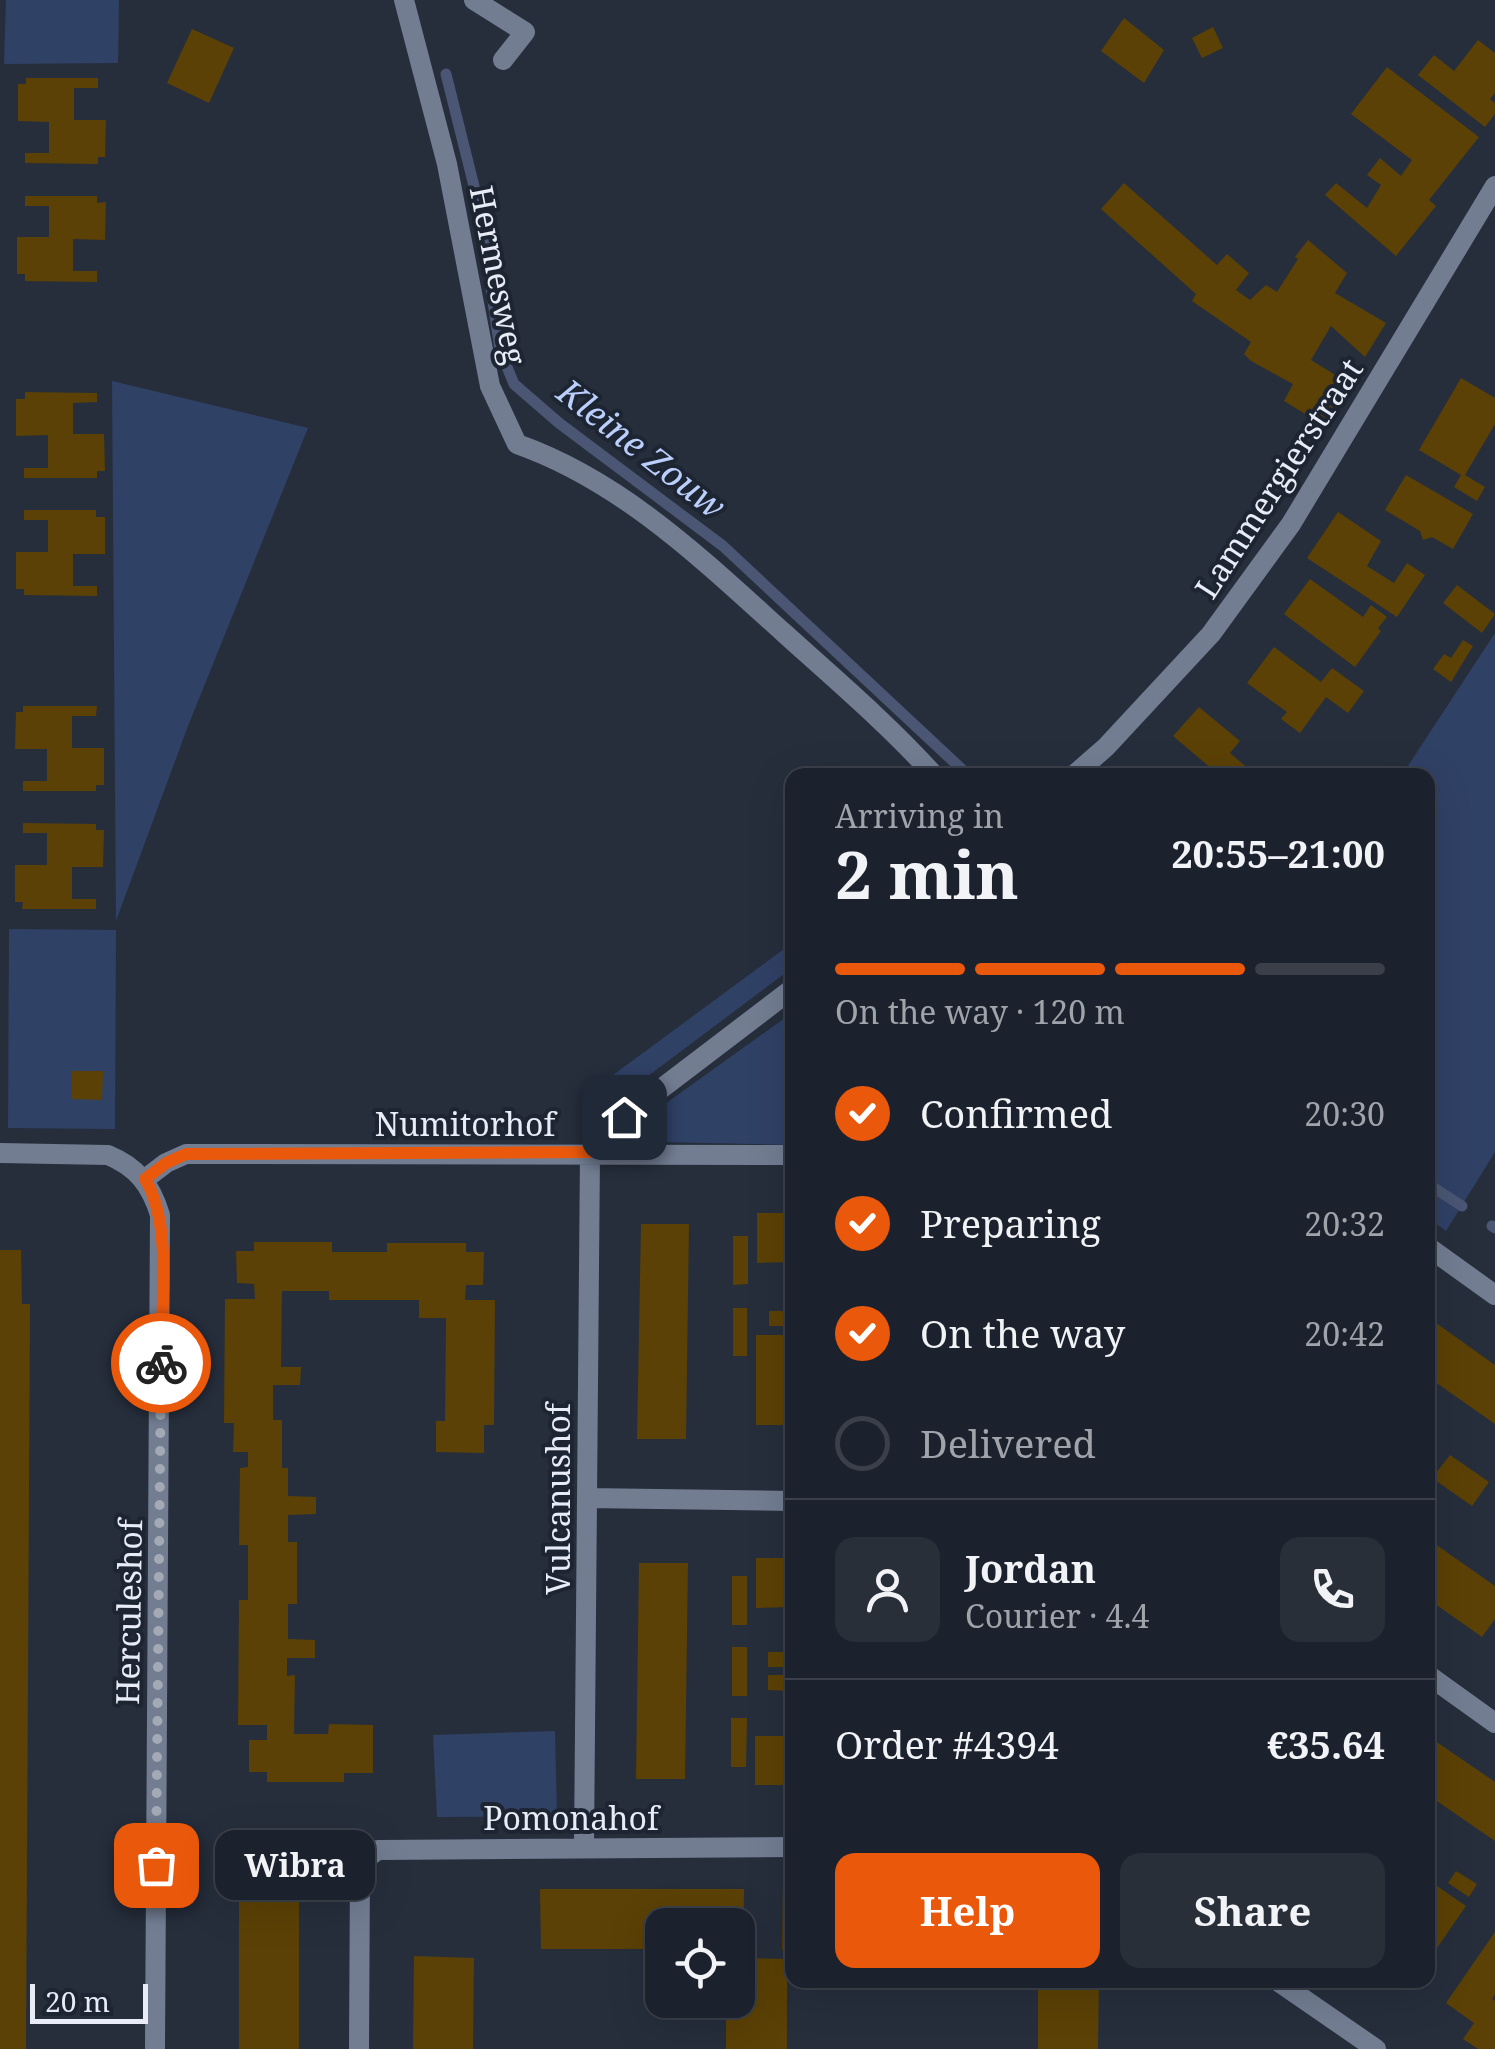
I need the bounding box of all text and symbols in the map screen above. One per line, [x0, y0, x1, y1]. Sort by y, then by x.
street label: Hermesweg [461, 182, 537, 368]
street label: Lammergierstraat [1184, 350, 1372, 606]
water label: Kleine Zouw [547, 367, 736, 528]
text: Arriving in [835, 794, 1004, 837]
text: 20:55–21:00 [1171, 827, 1385, 879]
text: 2 min [835, 830, 1019, 918]
text: On the way · 120 m [835, 990, 1125, 1033]
pin [582, 1075, 667, 1160]
icon: check [835, 1086, 890, 1141]
text: Confirmed [920, 1087, 1112, 1139]
icon: home [597, 1090, 652, 1145]
text: 20:30 [1304, 1092, 1385, 1135]
street label: Numitorhof [375, 1102, 558, 1145]
icon: check [835, 1196, 890, 1251]
text: Preparing [920, 1197, 1101, 1249]
text: 20:32 [1304, 1202, 1385, 1245]
icon: check [835, 1306, 890, 1361]
text: On the way [920, 1307, 1125, 1359]
text: 20:42 [1304, 1312, 1385, 1355]
courier [111, 1313, 211, 1413]
icon: bike [134, 1336, 189, 1391]
street label: Vulcanushof [536, 1400, 579, 1595]
text: Delivered [920, 1417, 1096, 1469]
street label: Herculeshof [105, 1516, 151, 1705]
button: person [835, 1537, 940, 1642]
button: phone [1280, 1537, 1385, 1642]
text: Jordan [965, 1542, 1096, 1594]
text: Courier · 4.4 [965, 1594, 1149, 1637]
text: Order #4394 [835, 1718, 1059, 1770]
text: €35.64 [1267, 1718, 1385, 1770]
street label: Pomonahof [483, 1796, 662, 1839]
pin [114, 1823, 199, 1908]
callout: Wibra [216, 1830, 376, 1900]
icon: bag [129, 1838, 184, 1893]
text: Wibra [244, 1843, 346, 1886]
button: Help [835, 1853, 1100, 1968]
button: Share [1120, 1853, 1385, 1968]
map controls [645, 1908, 755, 2018]
button: locate [645, 1908, 755, 2018]
scale bar [30, 1979, 148, 2024]
text: 20 m [45, 1982, 110, 2020]

